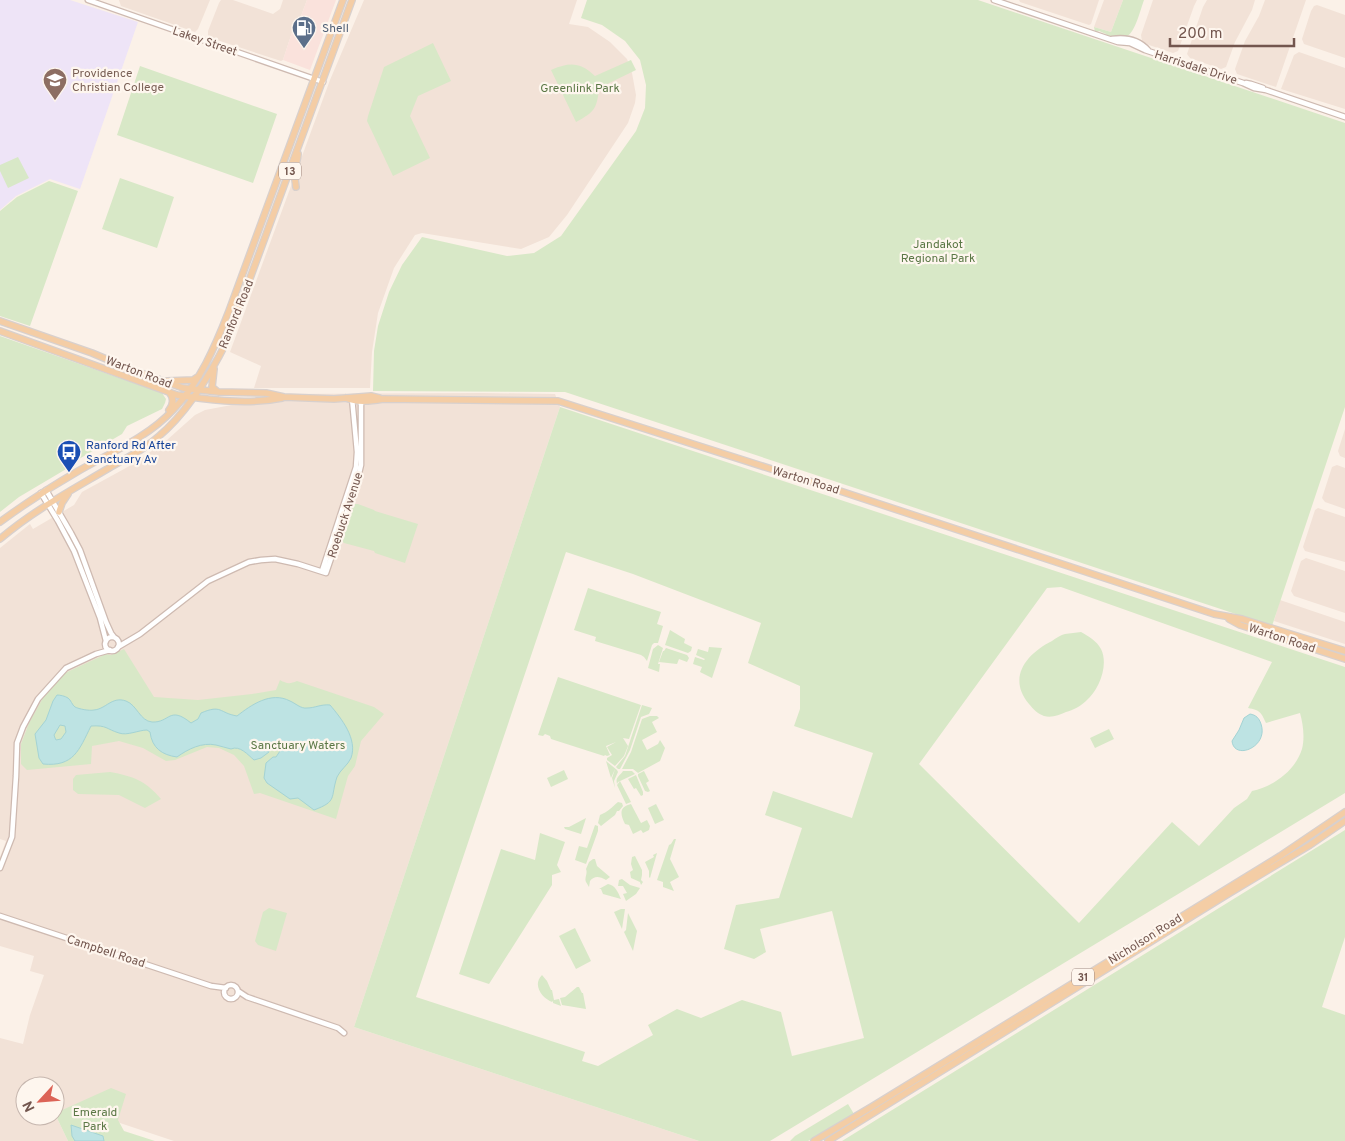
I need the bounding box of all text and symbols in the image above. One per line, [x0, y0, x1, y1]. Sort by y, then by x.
fuel station icon: Shell [291, 15, 317, 49]
scale bar [1170, 15, 1294, 47]
place label: Shell [322, 21, 349, 37]
street label: Lakey Street [170, 23, 239, 60]
text: 200 m [1178, 25, 1223, 44]
street label: Harrisdale Drive [1152, 47, 1239, 89]
place label: Providence Christian College [72, 66, 164, 96]
school or university icon: Providence Christian College [42, 67, 68, 101]
park label: Greenlink Park [540, 81, 620, 97]
road number: 13 [279, 162, 301, 180]
park label: Jandakot Regional Park [901, 237, 975, 267]
street label: Ranford Road [216, 277, 258, 351]
street label: Warton Road [103, 353, 174, 393]
place label: Ranford Rd After Sanctuary Av [86, 438, 176, 468]
bus stop icon: Ranford Rd After Sanctuary Av [56, 439, 82, 473]
street label: Warton Road [770, 463, 841, 499]
street label: Roebuck Avenue [325, 470, 367, 560]
street label: Warton Road [1246, 621, 1317, 657]
park label: Sanctuary Waters [251, 738, 345, 754]
street label: Nicholson Road [1106, 911, 1185, 969]
street label: Campbell Road [64, 932, 147, 972]
road number: 31 [1072, 969, 1094, 986]
north arrow [15, 1076, 65, 1126]
text: N [20, 1098, 40, 1114]
park label: Emerald Park [73, 1105, 117, 1135]

